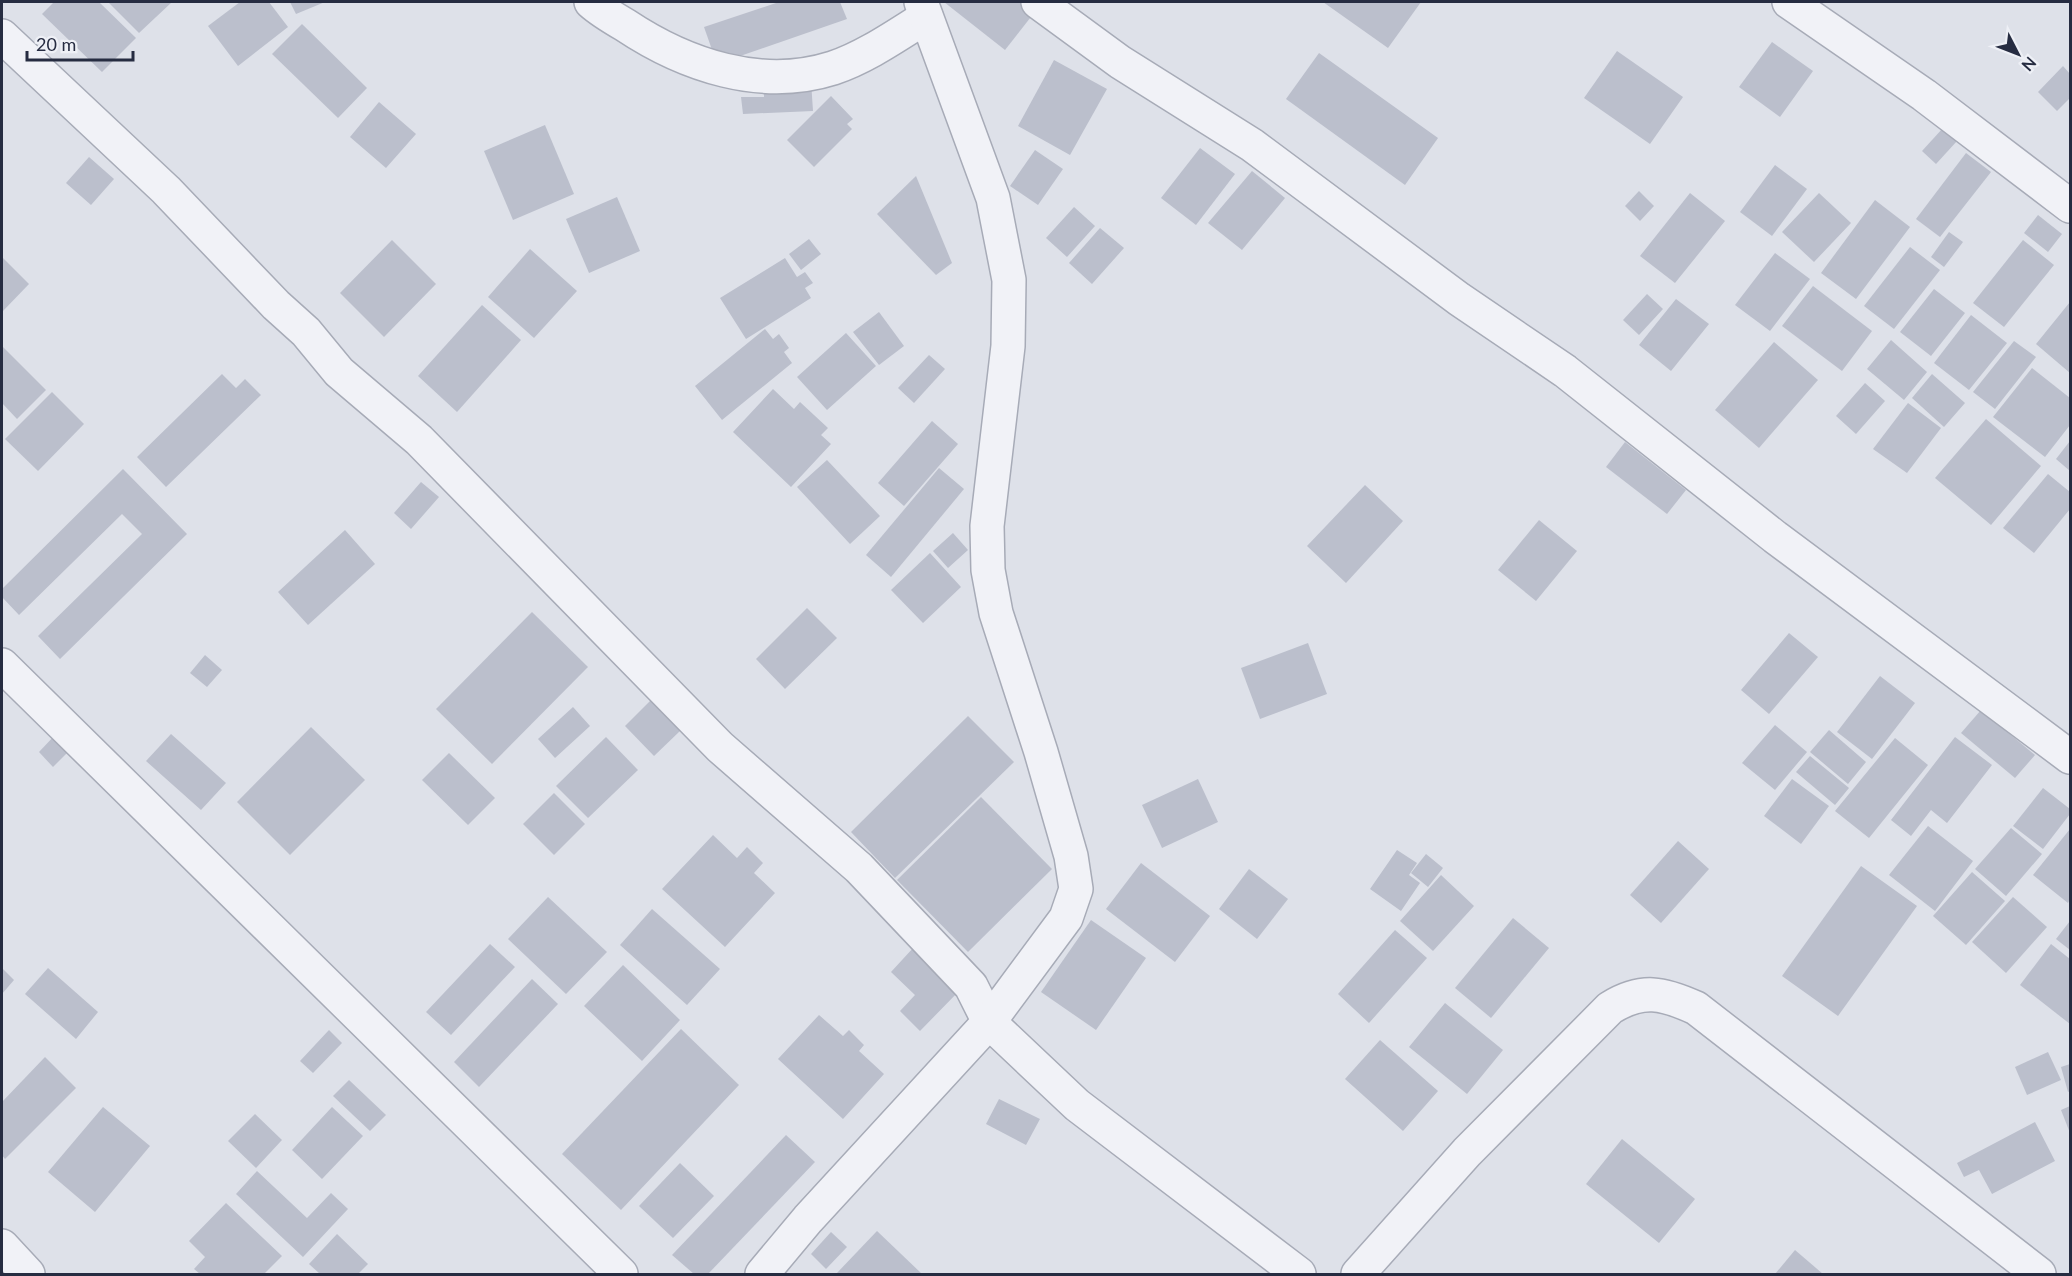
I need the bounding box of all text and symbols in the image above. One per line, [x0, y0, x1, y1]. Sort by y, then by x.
scale bar [27, 24, 134, 62]
north arrow [1988, 24, 2048, 84]
text: 20 m [36, 33, 76, 55]
text: N [2018, 53, 2041, 75]

